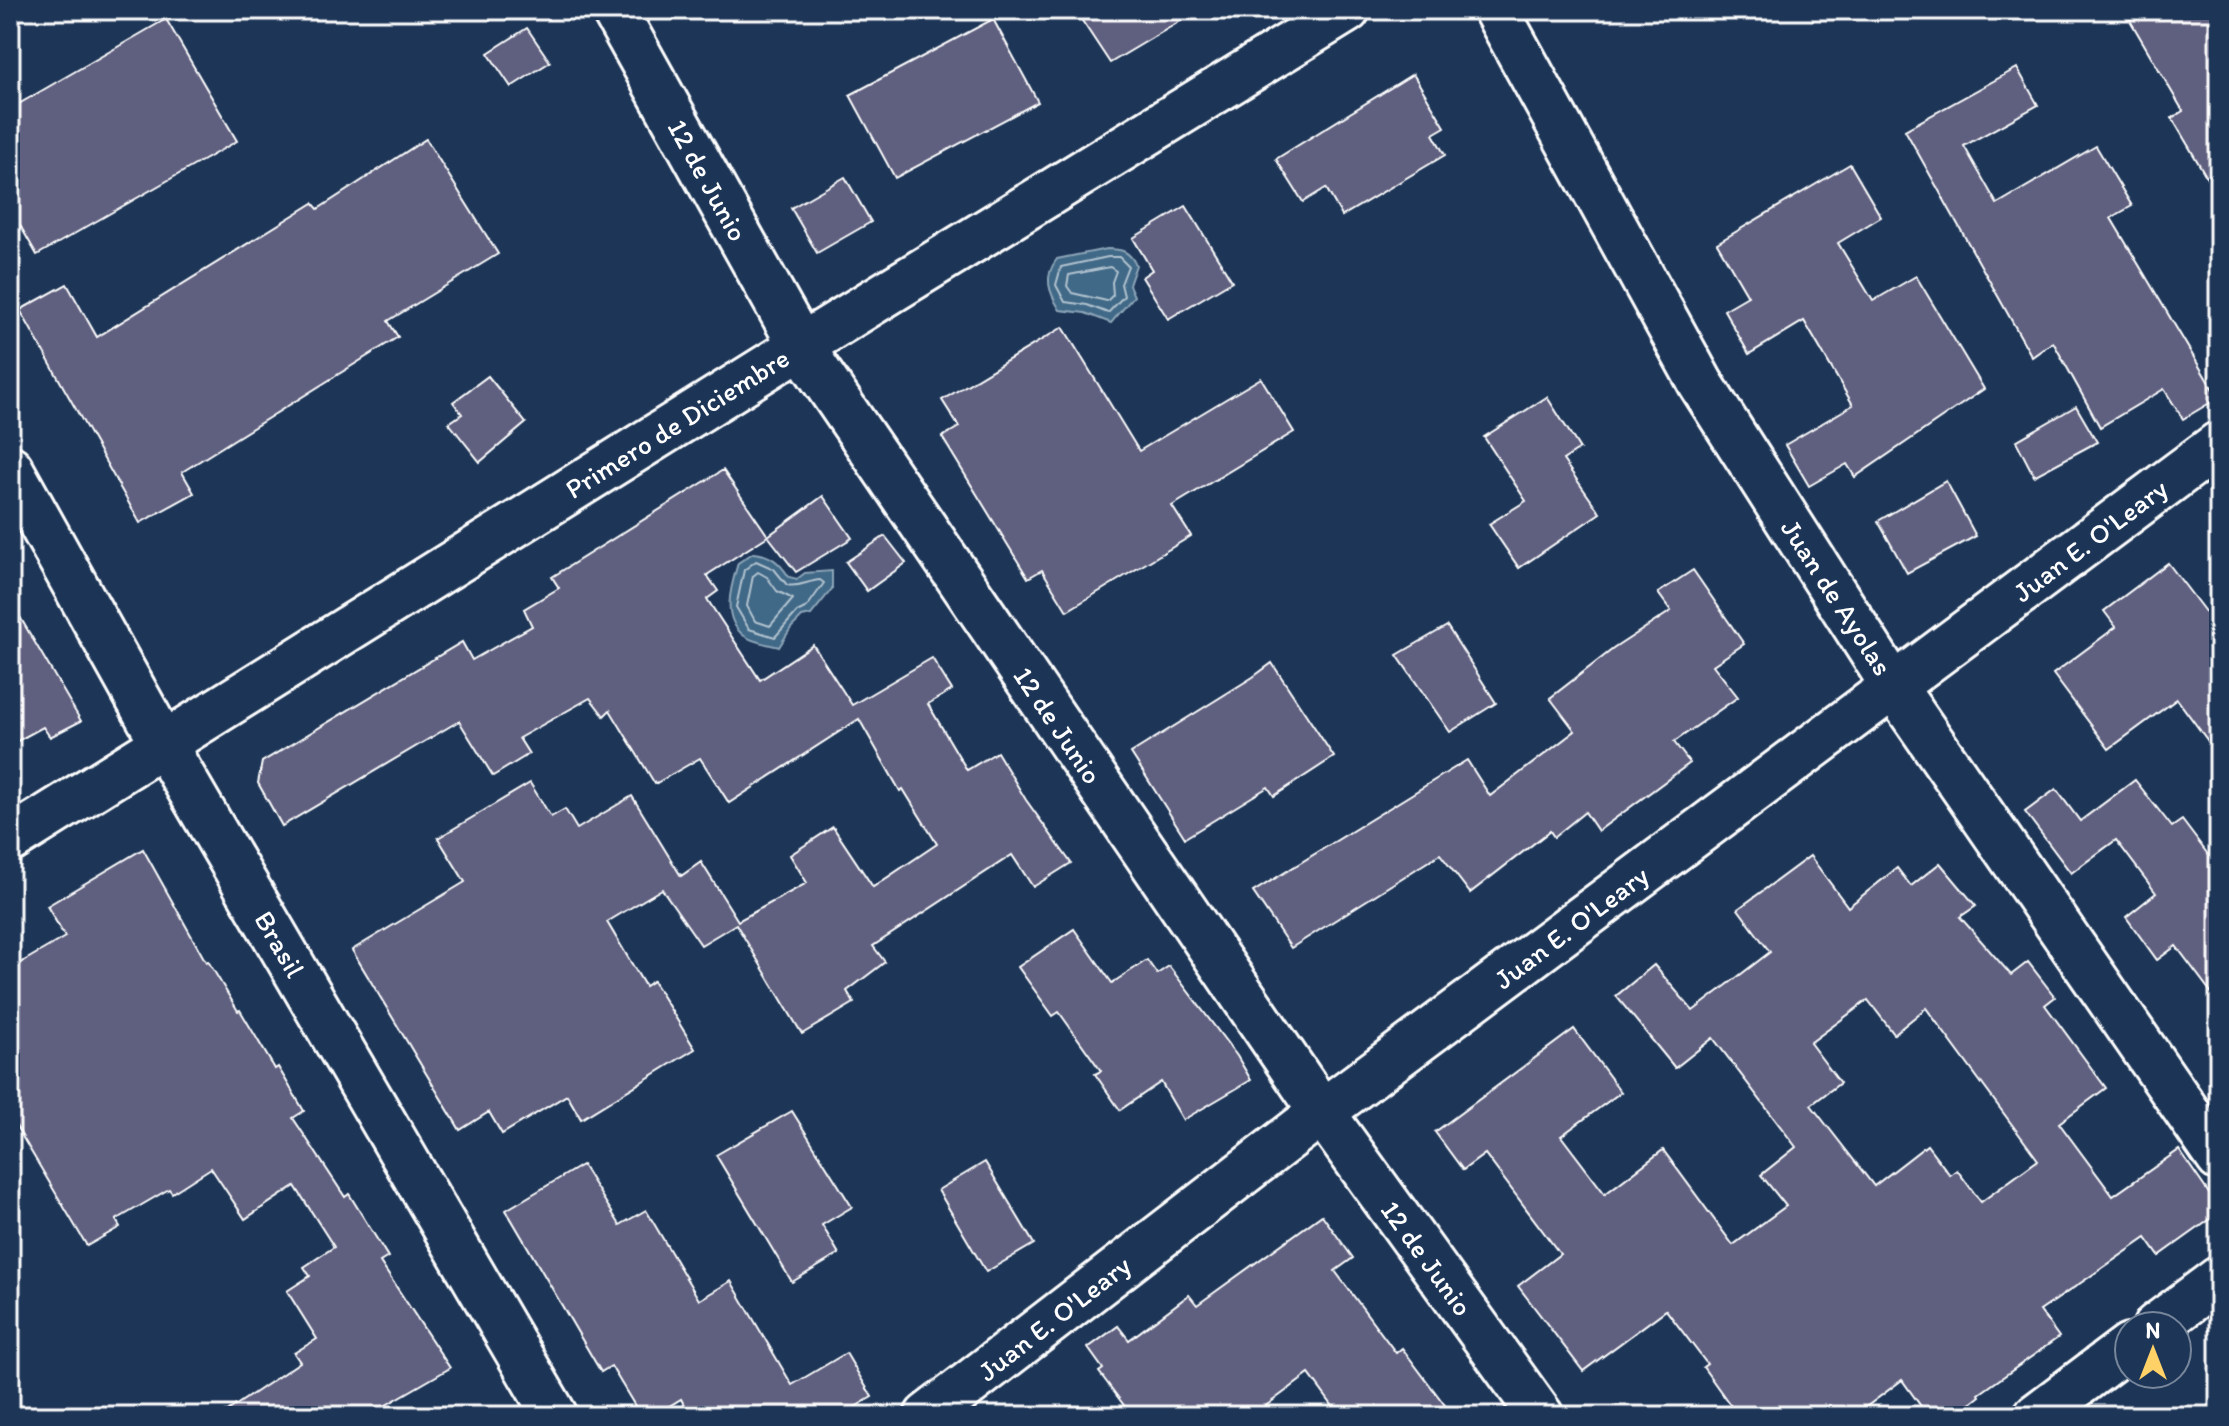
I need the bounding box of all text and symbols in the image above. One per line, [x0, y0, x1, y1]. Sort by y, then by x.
street label: 12 de Junio [661, 113, 755, 247]
street label: Primero de Diciembre [559, 340, 795, 506]
street label: Juan E. O'Leary [2006, 471, 2174, 609]
street label: Juan de Ayolas [1774, 513, 1900, 681]
street label: 12 de Junio [1006, 660, 1110, 790]
street label: Juan E. O'Leary [1487, 858, 1655, 996]
street label: Brasil [247, 905, 313, 983]
street label: 12 de Junio [1374, 1194, 1480, 1322]
street label: Juan E. O'Leary [971, 1248, 1137, 1388]
north arrow [2113, 1310, 2193, 1390]
text: N [2146, 1317, 2160, 1344]

